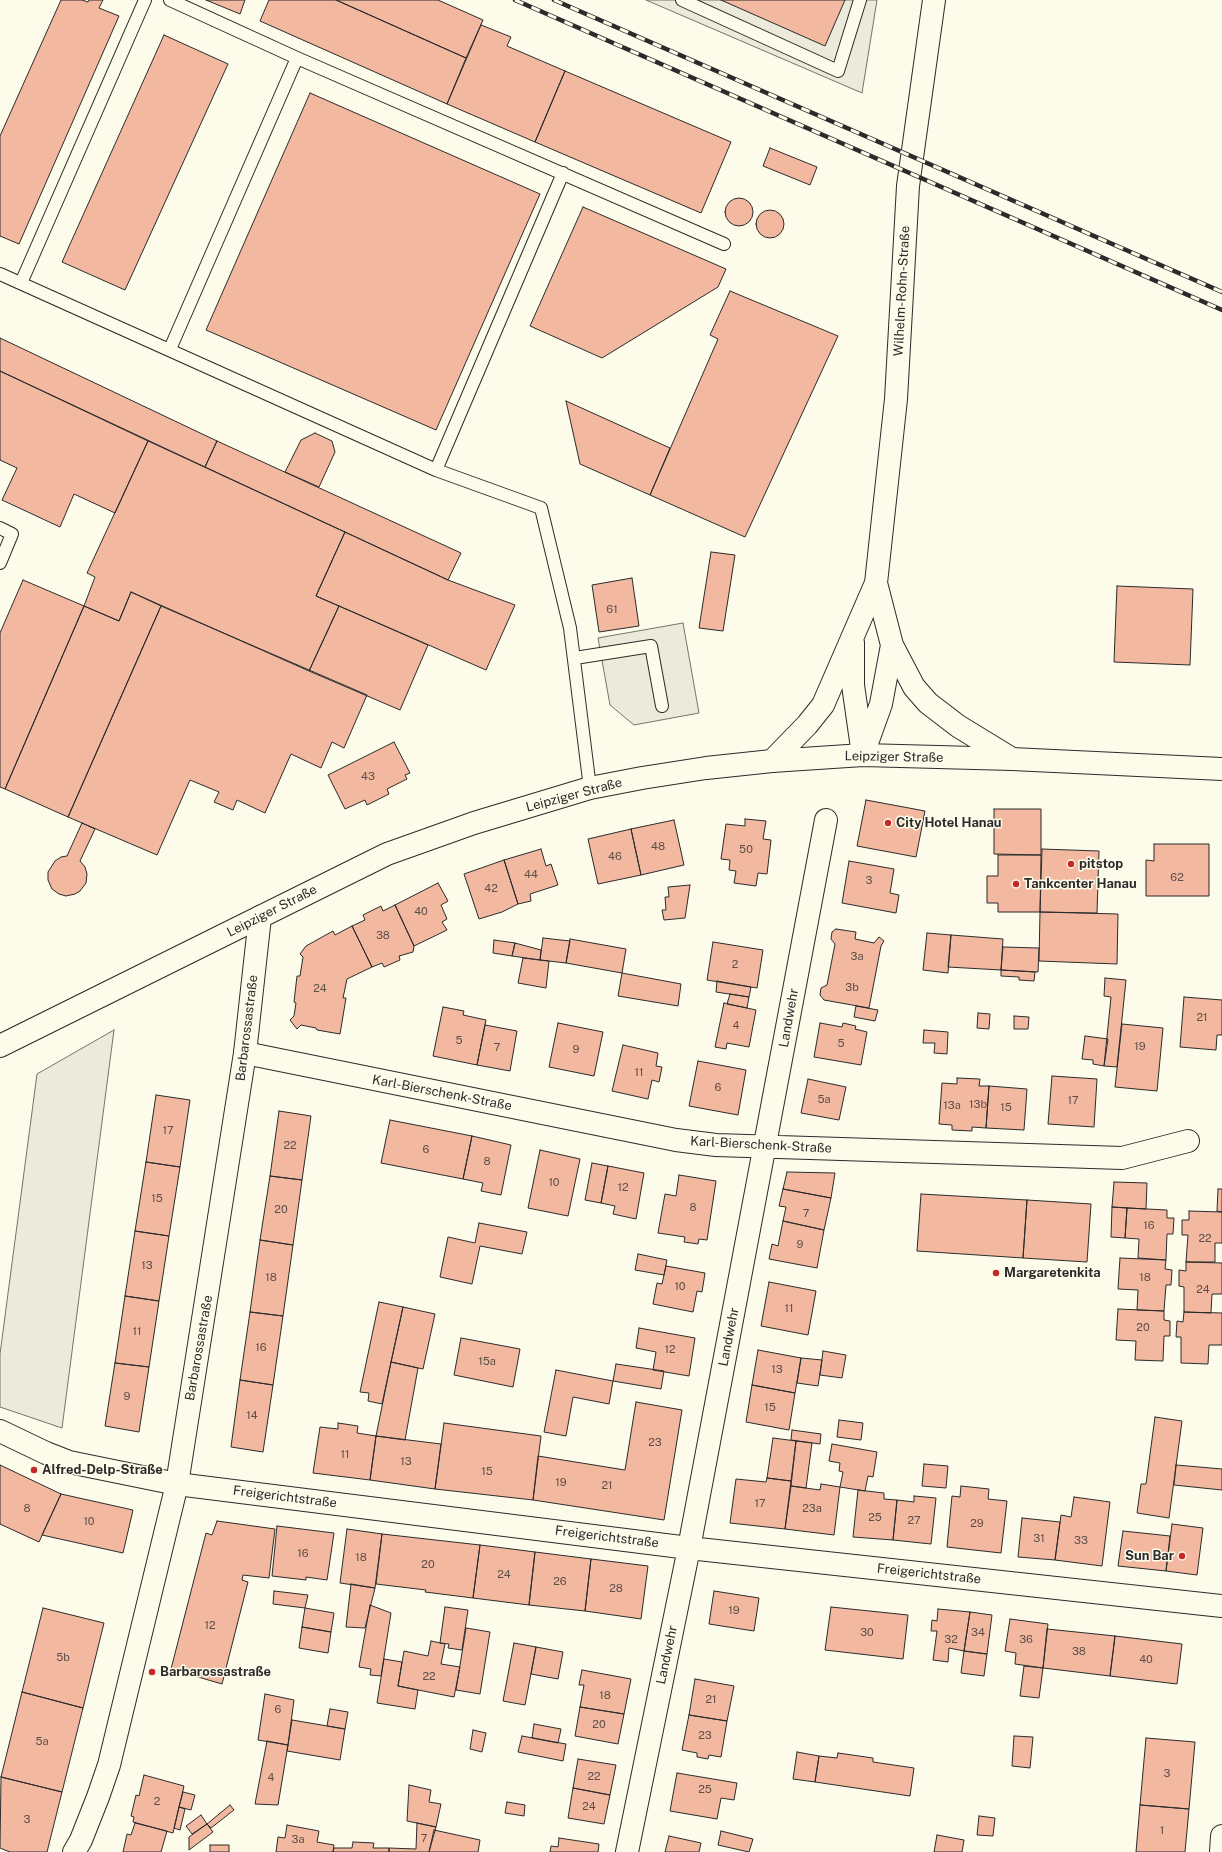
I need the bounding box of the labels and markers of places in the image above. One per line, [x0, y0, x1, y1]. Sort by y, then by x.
place label: City Hotel Hanau [896, 815, 1002, 831]
marker: City Hotel Hanau [883, 818, 893, 828]
place label: pitstop [1079, 856, 1123, 872]
marker: pitstop [1066, 859, 1076, 869]
place label: Tankcenter Hanau [1024, 876, 1137, 892]
marker: Tankcenter Hanau [1011, 879, 1021, 889]
place label: Margaretenkita [1004, 1265, 1101, 1281]
marker: Margaretenkita [991, 1268, 1001, 1278]
place label: Alfred-Delp-Straße [42, 1462, 163, 1478]
marker: Alfred-Delp-Straße [29, 1465, 39, 1475]
place label: Sun Bar [1125, 1548, 1174, 1564]
marker: Sun Bar [1177, 1551, 1187, 1561]
place label: Barbarossastraße [160, 1664, 271, 1680]
marker: Barbarossastraße [147, 1667, 157, 1677]

